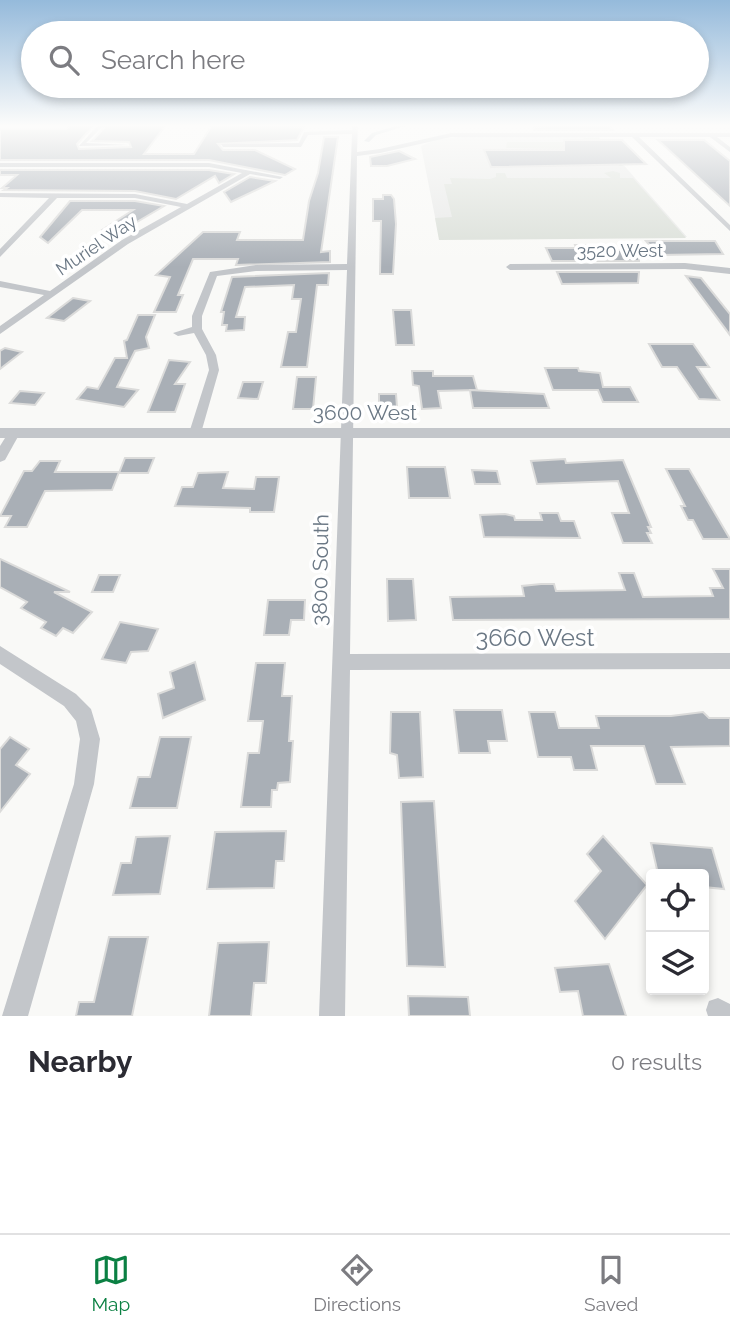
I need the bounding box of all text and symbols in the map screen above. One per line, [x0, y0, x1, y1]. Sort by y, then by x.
search box [21, 21, 709, 98]
icon: search [45, 41, 83, 79]
text: Search here [101, 45, 245, 75]
street label: Muriel Way [52, 210, 141, 280]
street label: 3520 West [577, 240, 663, 261]
street label: 3600 West [313, 400, 417, 425]
street label: 3800 South [307, 514, 333, 626]
street label: 3660 West [476, 623, 594, 652]
map controls [646, 869, 709, 995]
button: locate [646, 869, 709, 932]
button: layers [646, 932, 709, 995]
text: Nearby [28, 1044, 132, 1079]
text: 0 results [611, 1048, 702, 1075]
tab: Map [92, 1251, 130, 1315]
tab: Directions [313, 1251, 401, 1315]
tab: Saved [584, 1251, 638, 1315]

